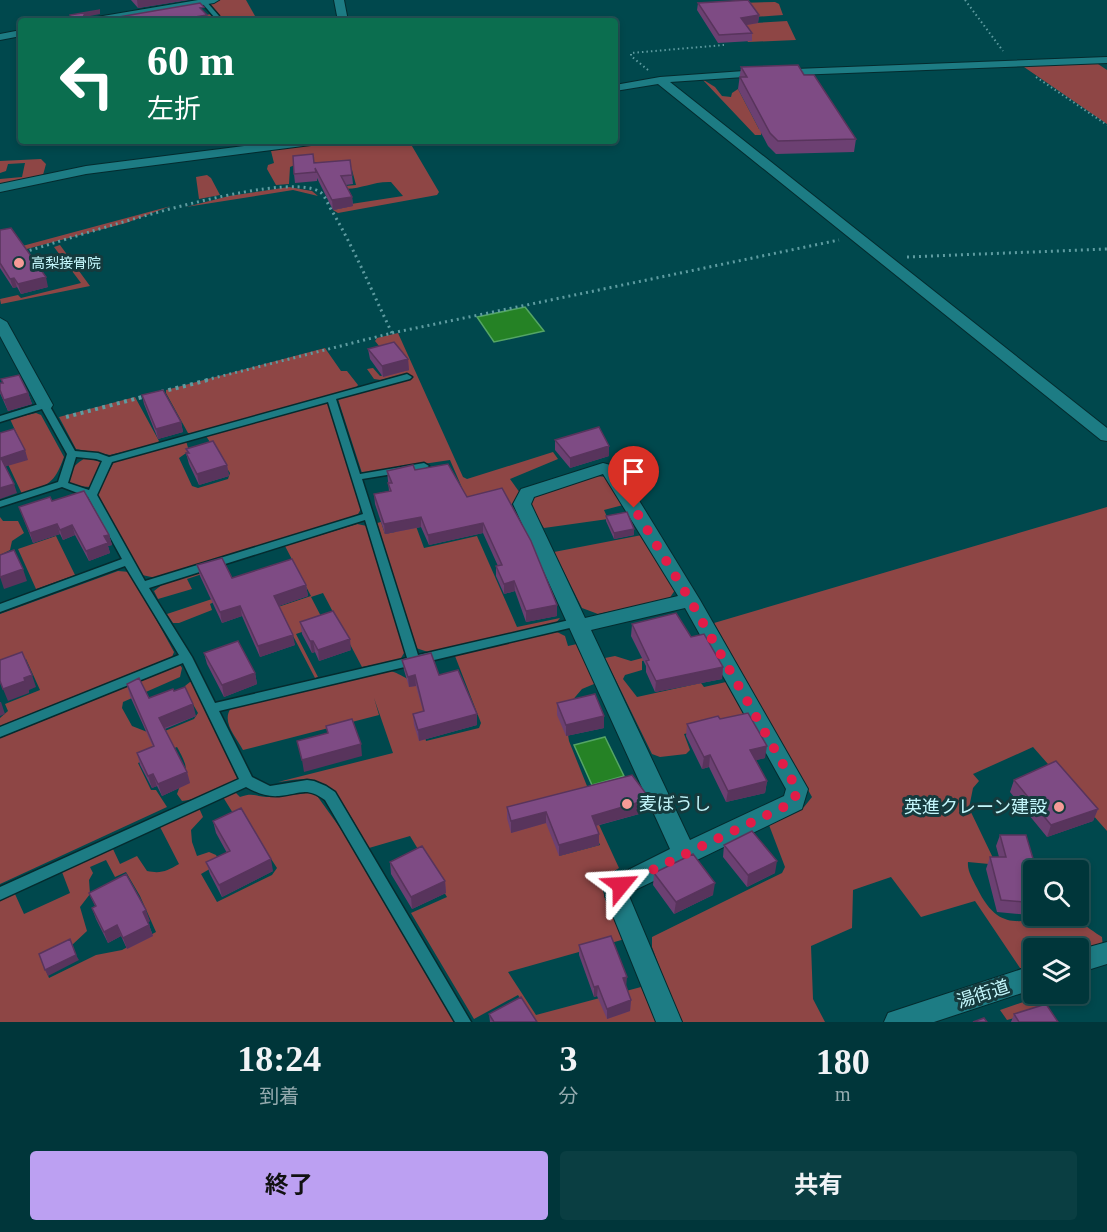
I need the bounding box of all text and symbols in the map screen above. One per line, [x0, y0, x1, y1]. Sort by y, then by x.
text: 60 m [147, 38, 235, 84]
icon: left [48, 42, 126, 120]
text: 左折 [147, 94, 201, 124]
marker: 高梨接骨院 [12, 256, 26, 270]
place label: 高梨接骨院 [31, 256, 101, 271]
pin [608, 446, 659, 508]
icon: arrive [617, 455, 650, 488]
place label: 麦ぼうし [639, 794, 711, 814]
marker: 麦ぼうし [620, 797, 634, 811]
place label: 英進クレーン建設 [904, 797, 1047, 817]
marker: 英進クレーン建設 [1052, 800, 1066, 814]
position arrow [589, 853, 653, 917]
map controls [1023, 860, 1089, 1004]
button: search [1023, 860, 1089, 926]
button: layers [1023, 938, 1089, 1004]
street label: 湯街道 [954, 976, 1012, 1012]
text: 18:24 [237, 1039, 321, 1079]
text: 3 [560, 1039, 578, 1079]
text: 180 [816, 1042, 870, 1082]
text: m [835, 1083, 851, 1105]
text: 到着 [259, 1085, 299, 1107]
text: 分 [559, 1085, 579, 1107]
button: 終了 [30, 1151, 548, 1220]
button: 共有 [560, 1151, 1077, 1220]

